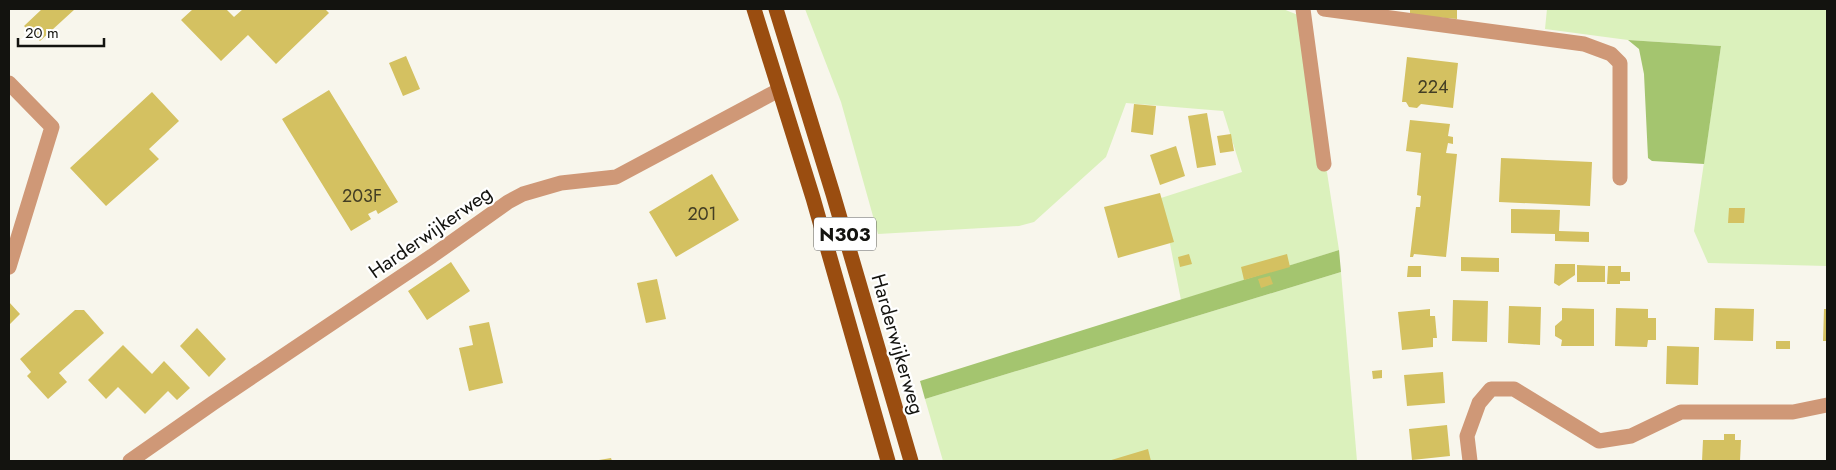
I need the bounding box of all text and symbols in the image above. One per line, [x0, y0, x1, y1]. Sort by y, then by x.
scale bar [18, 15, 104, 47]
text: 20 m [25, 22, 59, 44]
house number: 224 [1418, 74, 1448, 100]
street label: Harderwijkerweg [363, 179, 498, 286]
house number: 203F [342, 183, 382, 209]
house number: 201 [687, 201, 717, 227]
road number: N303 [814, 218, 876, 250]
street label: Harderwijkerweg [864, 270, 931, 418]

